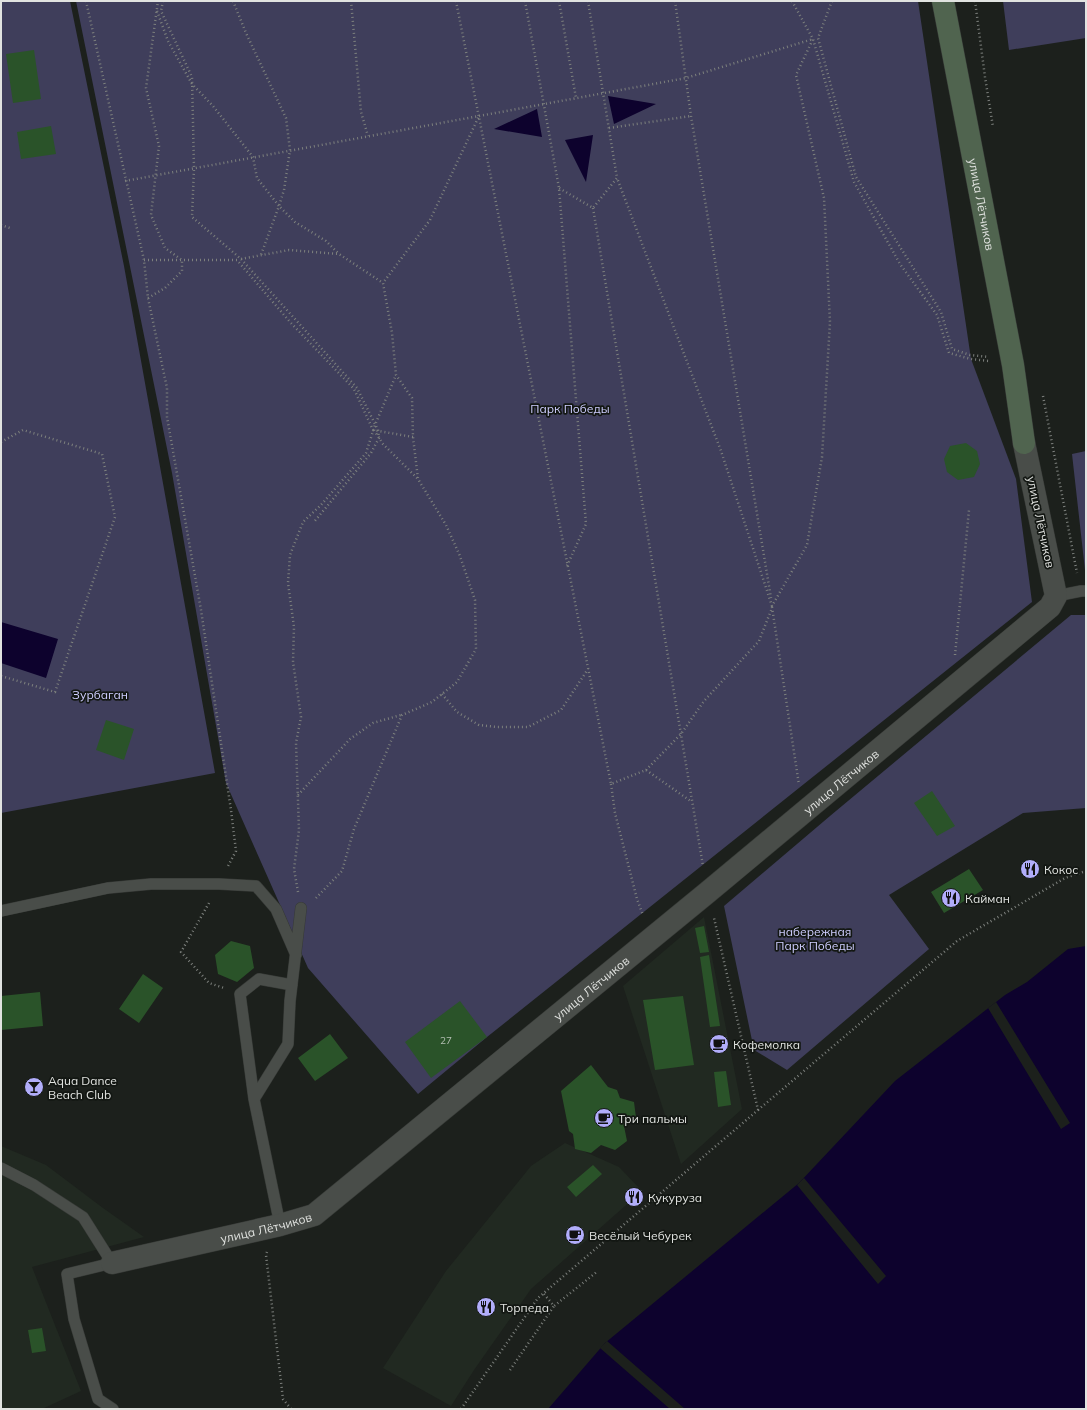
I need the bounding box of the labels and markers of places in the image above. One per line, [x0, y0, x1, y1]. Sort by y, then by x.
restaurant icon: Кокос [1019, 858, 1041, 880]
place label: Кокос [1044, 862, 1078, 877]
restaurant icon: Кайман [940, 887, 962, 909]
place label: Кайман [965, 891, 1010, 906]
cafe icon: Кофемолка [708, 1033, 730, 1055]
place label: Кофемолка [733, 1037, 800, 1052]
place label: Aqua Dance Beach Club [48, 1073, 117, 1102]
bar icon: Aqua Dance Beach Club [23, 1076, 45, 1098]
cafe icon: Три пальмы [593, 1107, 615, 1129]
place label: Три пальмы [618, 1111, 687, 1126]
restaurant icon: Кукуруза [623, 1186, 645, 1208]
place label: Кукуруза [648, 1190, 702, 1205]
cafe icon: Весёлый Чебурек [564, 1224, 586, 1246]
place label: Весёлый Чебурек [589, 1228, 692, 1243]
restaurant icon: Торпеда [475, 1296, 497, 1318]
place label: Торпеда [500, 1300, 549, 1315]

